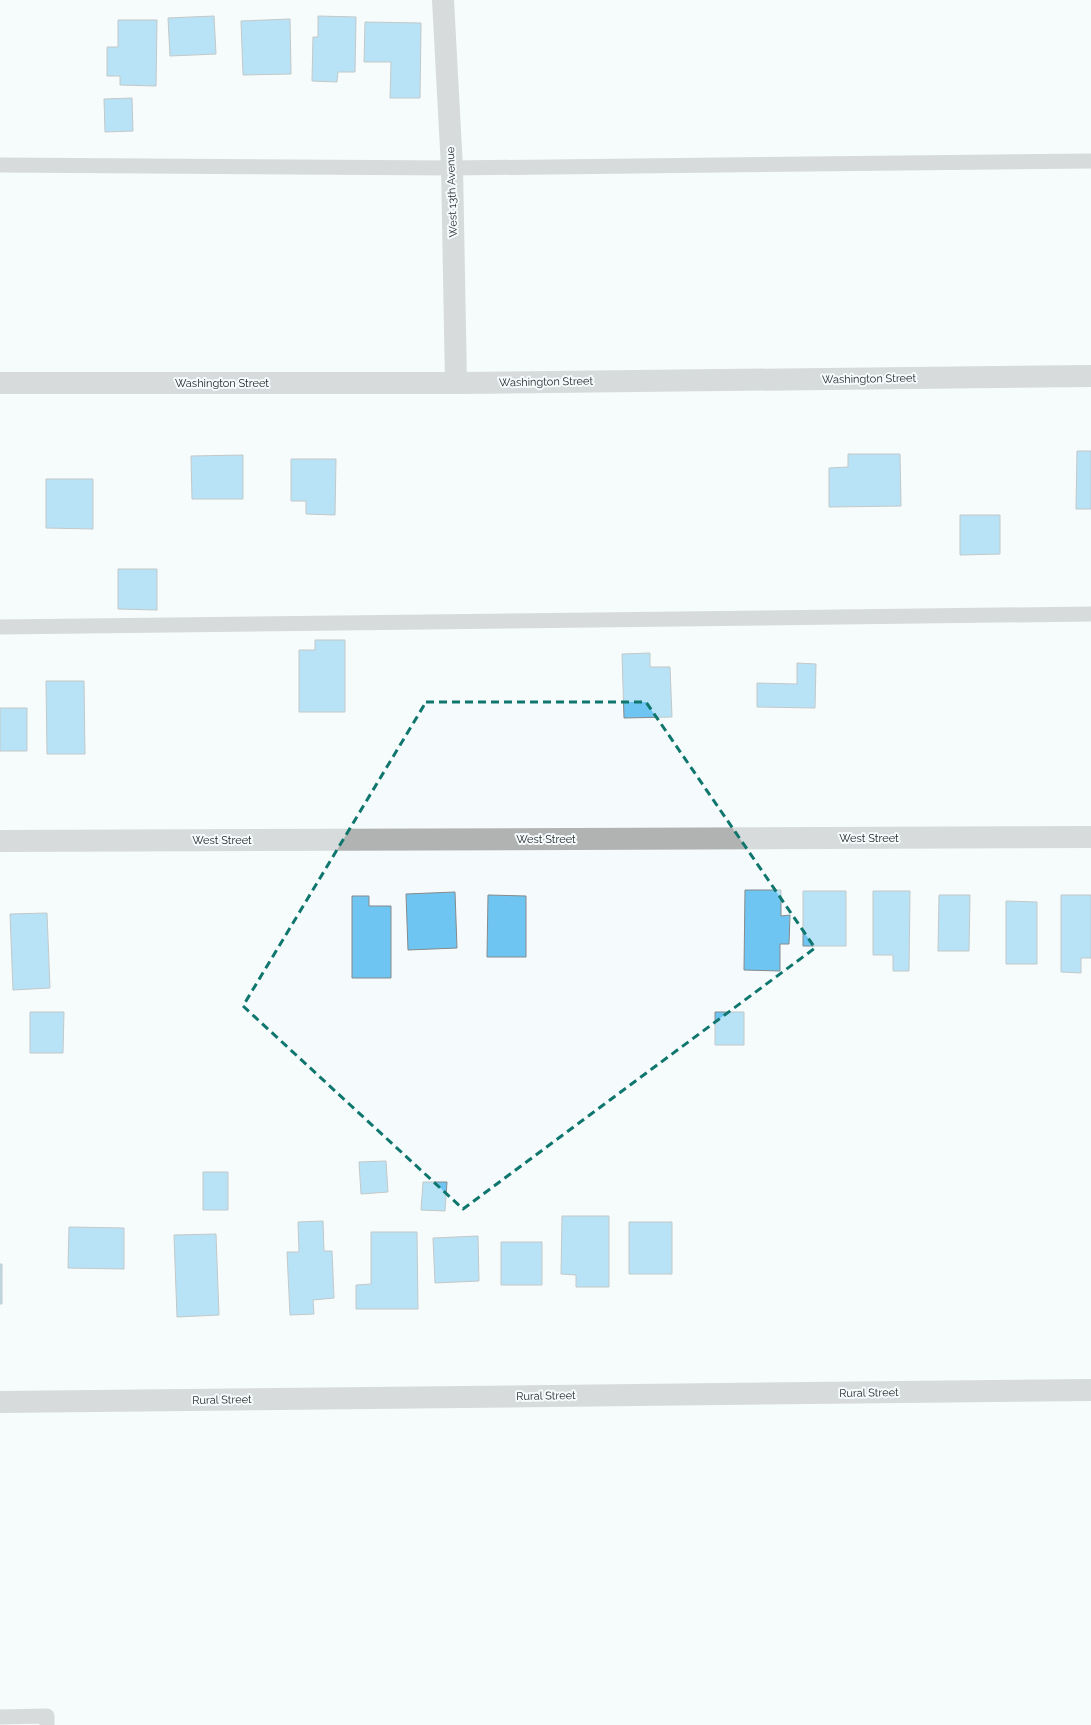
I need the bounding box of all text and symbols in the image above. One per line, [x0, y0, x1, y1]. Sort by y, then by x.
street label: West 13th Avenue [444, 146, 460, 238]
street label: Washington Street [822, 372, 916, 386]
street label: Washington Street [499, 375, 593, 389]
street label: Washington Street [175, 377, 269, 390]
street label: West Street [839, 832, 899, 845]
street label: West Street [516, 833, 576, 846]
street label: West Street [192, 834, 252, 847]
street label: Rural Street [839, 1386, 899, 1400]
street label: Rural Street [516, 1389, 576, 1403]
street label: Rural Street [192, 1393, 252, 1407]

